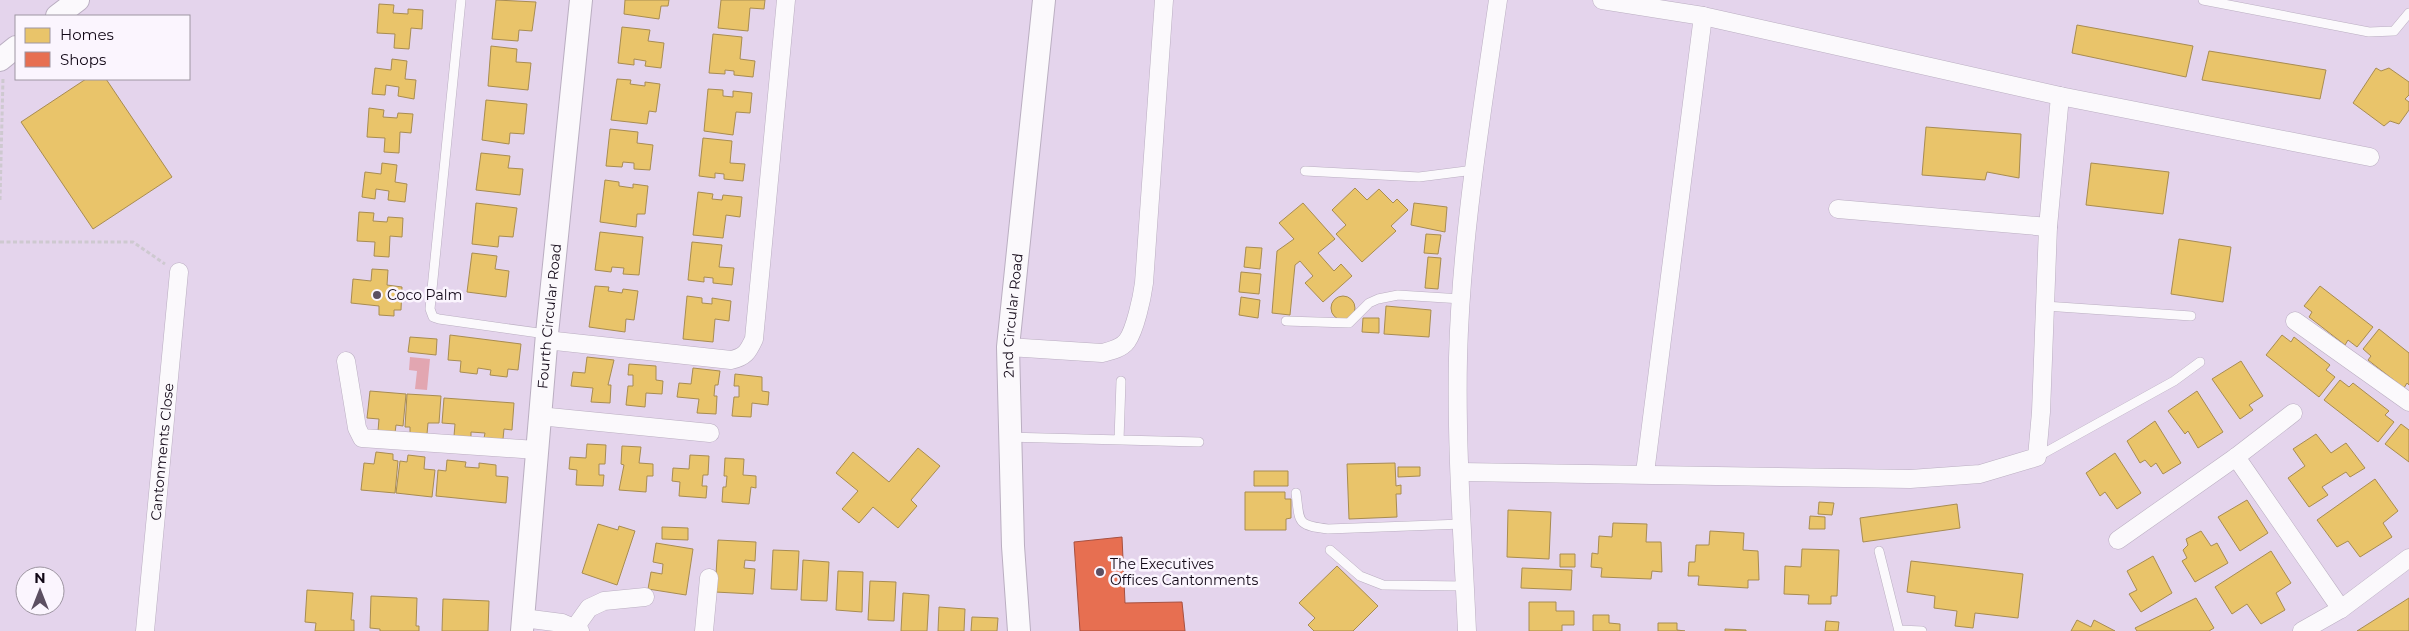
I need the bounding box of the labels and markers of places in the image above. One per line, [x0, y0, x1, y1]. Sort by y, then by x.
place label: Coco Palm [387, 286, 462, 304]
marker: Coco Palm [371, 289, 383, 301]
place label: The Executives Offices Cantonments [1110, 555, 1258, 589]
marker: The Executives Offices Cantonments [1094, 566, 1106, 578]

